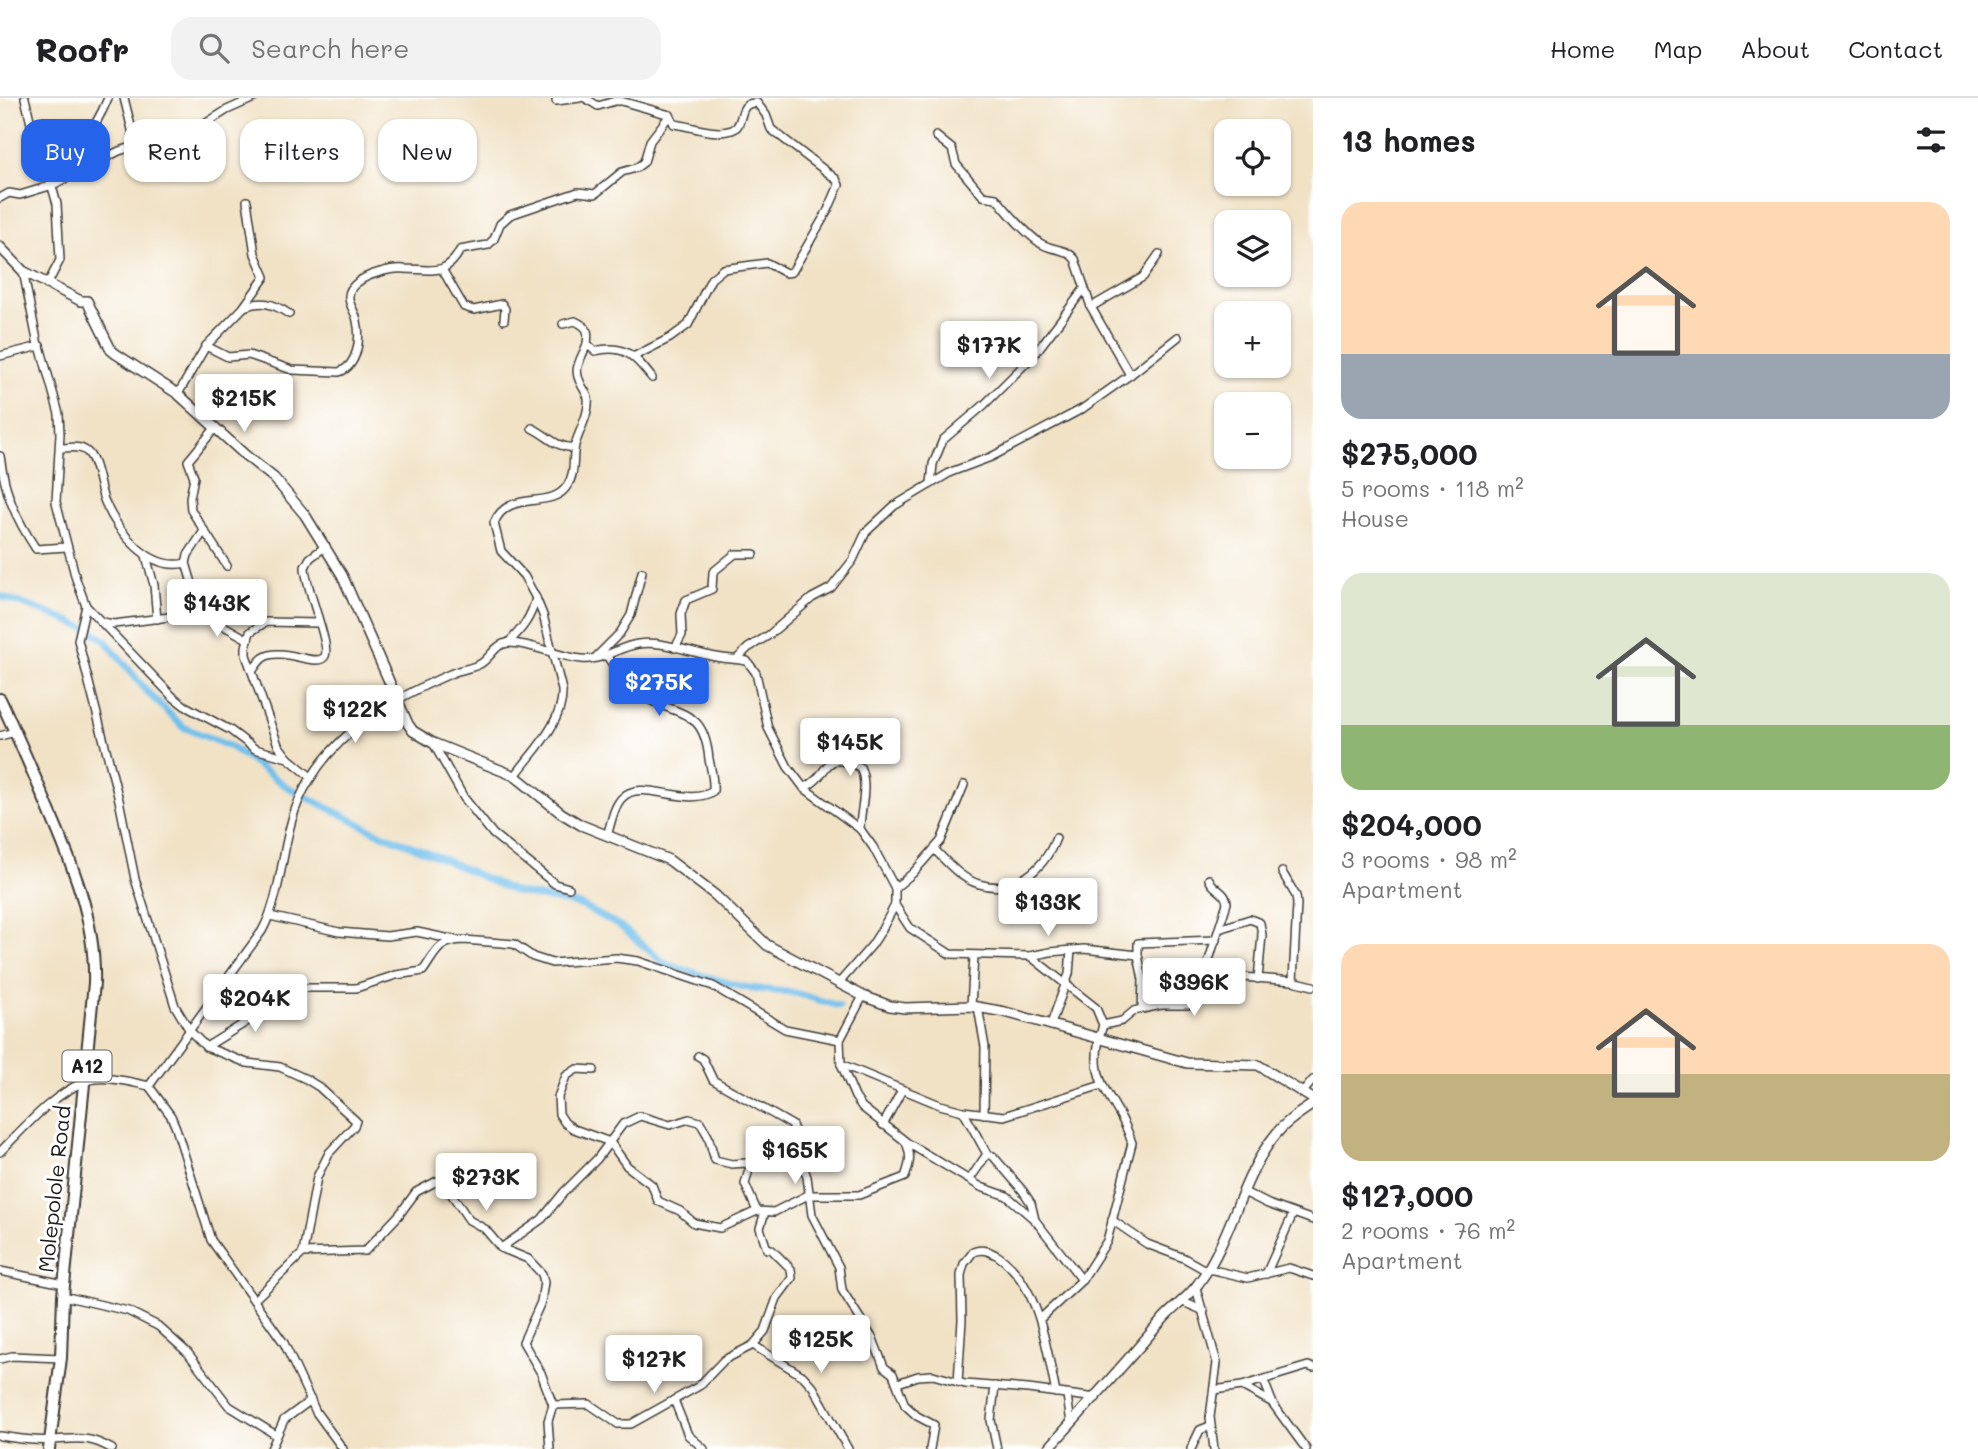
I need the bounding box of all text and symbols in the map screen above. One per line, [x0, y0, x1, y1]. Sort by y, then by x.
search box [171, 17, 661, 80]
text: Roofr [35, 27, 129, 70]
icon: search [195, 29, 233, 67]
text: Search here [251, 31, 409, 65]
text: Home [1550, 33, 1615, 64]
text: Map [1653, 33, 1702, 64]
text: About [1740, 33, 1810, 64]
text: Contact [1848, 33, 1943, 64]
chip: Buy [21, 119, 110, 182]
chip: Rent [124, 119, 226, 182]
chip: Filters [240, 119, 364, 182]
chip: New [378, 119, 477, 182]
map controls [1214, 119, 1291, 469]
button: locate [1214, 119, 1291, 196]
text: 13 homes [1341, 120, 1476, 160]
icon: filters [1912, 121, 1950, 159]
button: layers [1214, 210, 1291, 287]
icon: home [1583, 248, 1709, 374]
button: + [1214, 301, 1291, 378]
pin: $177K [940, 322, 1038, 381]
text: $177K [956, 329, 1022, 359]
pin: $215K [195, 374, 293, 434]
text: $215K [211, 382, 277, 412]
button: − [1214, 392, 1291, 469]
text: $275,000 [1341, 433, 1478, 473]
text: 5 rooms · 118 m² [1341, 473, 1524, 503]
text: House [1341, 503, 1409, 533]
pin: $143K [168, 580, 266, 639]
text: $143K [183, 587, 251, 617]
icon: home [1583, 619, 1709, 745]
pin: $275K [610, 658, 708, 718]
text: $275K [625, 666, 693, 696]
pin: $122K [306, 686, 404, 745]
text: $122K [322, 693, 388, 723]
pin: $145K [801, 718, 899, 778]
text: $145K [816, 726, 884, 756]
text: $204,000 [1341, 804, 1482, 844]
text: 3 rooms · 98 m² [1341, 844, 1517, 874]
text: Apartment [1341, 874, 1463, 904]
pin: $133K [999, 878, 1097, 938]
text: $133K [1014, 886, 1082, 916]
pin: $396K [1145, 958, 1243, 1018]
text: $396K [1159, 966, 1229, 996]
pin: $204K [206, 974, 304, 1034]
text: $204K [219, 982, 291, 1012]
icon: home [1583, 990, 1709, 1116]
road number: A12 [62, 1050, 112, 1082]
street label: Molepolole Road [31, 1104, 76, 1274]
pin: $165K [746, 1126, 844, 1186]
text: $165K [762, 1134, 828, 1164]
pin: $273K [437, 1154, 535, 1213]
text: $273K [452, 1161, 520, 1191]
text: $127,000 [1341, 1175, 1473, 1215]
text: 2 rooms · 76 m² [1341, 1215, 1515, 1245]
text: Apartment [1341, 1245, 1463, 1275]
pin: $125K [772, 1316, 870, 1375]
text: $125K [788, 1323, 854, 1353]
pin: $127K [605, 1336, 703, 1395]
text: $127K [621, 1343, 687, 1373]

